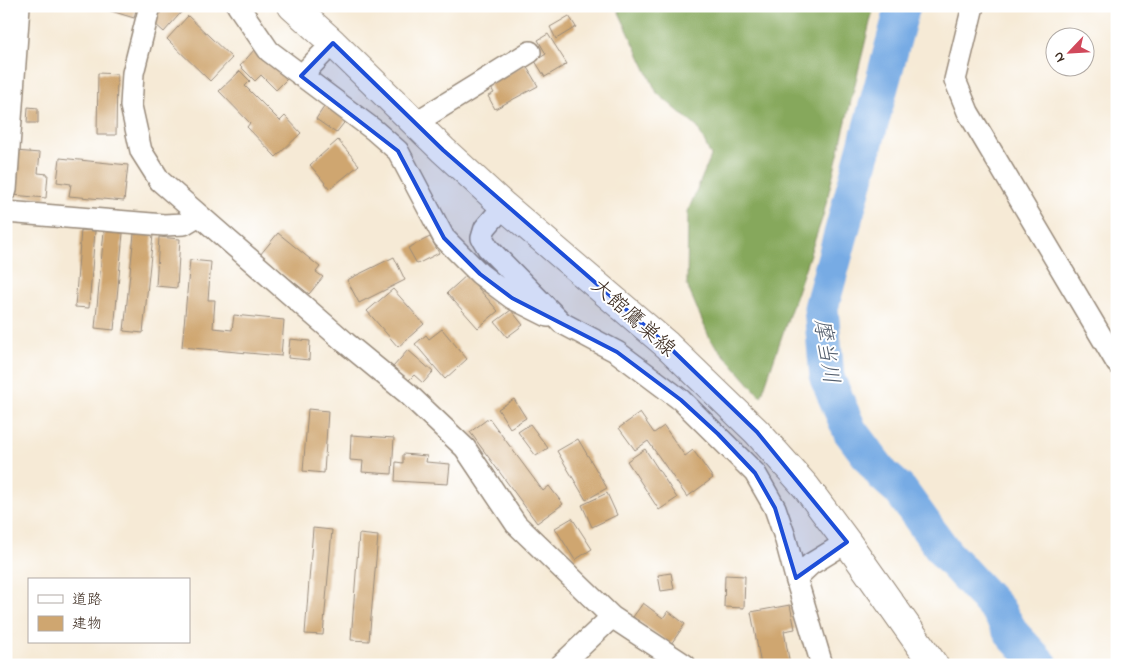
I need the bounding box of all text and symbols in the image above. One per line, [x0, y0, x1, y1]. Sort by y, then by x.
north arrow [1046, 28, 1096, 78]
text: N [1048, 48, 1071, 66]
street label: 大館鷹巣線 [584, 272, 682, 365]
water label: 摩当川 [804, 316, 846, 387]
legend [28, 578, 190, 644]
text: 道路 [72, 589, 102, 611]
text: 建物 [72, 613, 102, 635]

